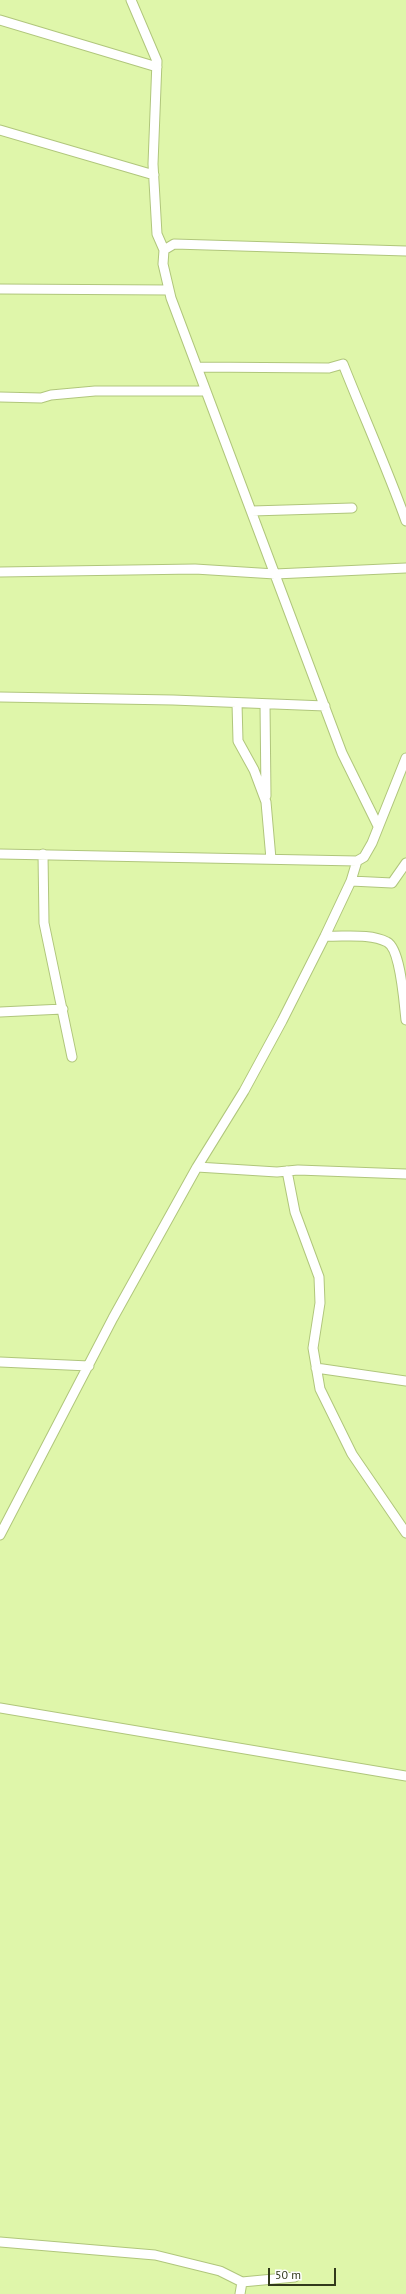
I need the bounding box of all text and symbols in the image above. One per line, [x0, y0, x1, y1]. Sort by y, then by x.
scale bar [270, 2260, 338, 2286]
text: 50 m [275, 2267, 301, 2282]

